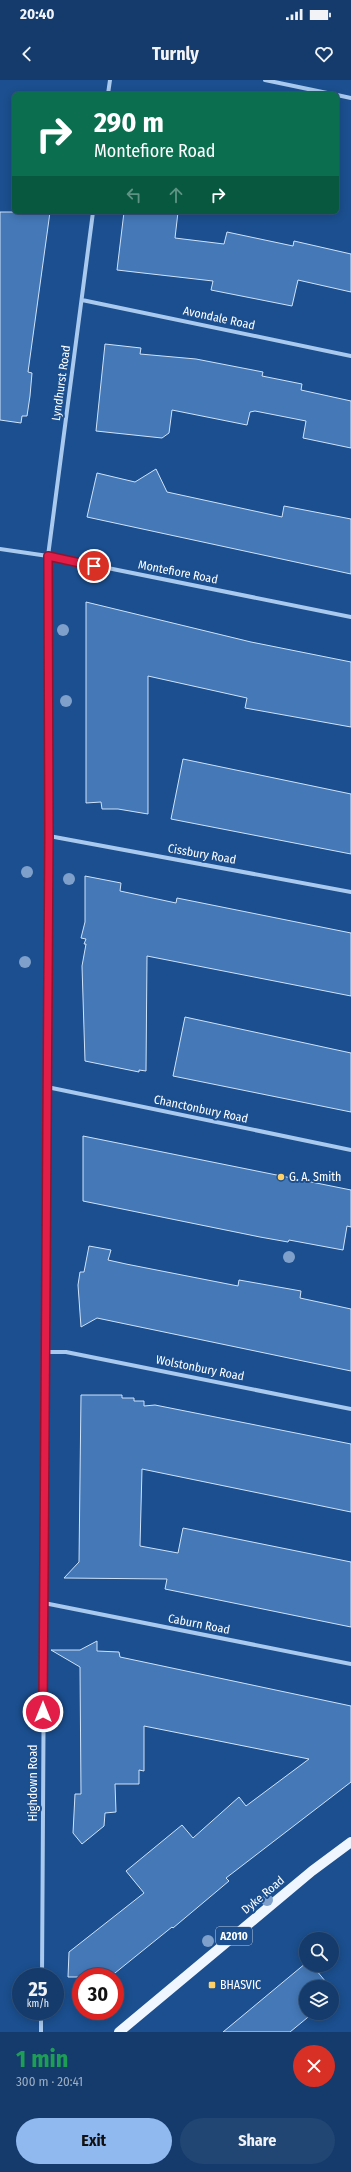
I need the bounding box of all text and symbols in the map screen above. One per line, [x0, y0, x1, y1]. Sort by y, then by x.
text: 20:40 [20, 5, 54, 23]
icon: back [16, 43, 38, 65]
text: Turnly [152, 43, 199, 65]
icon: heart [313, 43, 335, 65]
text: 290 m [94, 106, 164, 139]
icon: right [28, 108, 80, 160]
text: Montefiore Road [94, 140, 215, 162]
icon: left [123, 184, 145, 206]
icon: ahead [165, 184, 187, 206]
icon: right [207, 184, 229, 206]
street label: Avondale Road [182, 304, 256, 332]
street label: Lyndhurst Road [49, 344, 73, 422]
pin [77, 549, 111, 583]
icon: arrive [83, 555, 105, 577]
street label: Montefiore Road [137, 557, 219, 587]
street label: Cissbury Road [167, 841, 237, 867]
street label: Chanctonbury Road [153, 1092, 249, 1126]
place label: G. A. Smith [289, 1170, 341, 1184]
marker: G. A. Smith [276, 1172, 286, 1182]
street label: Wolstonbury Road [155, 1353, 245, 1383]
street label: Caburn Road [167, 1611, 231, 1637]
position arrow [22, 1691, 64, 1733]
street label: Highdown Road [26, 1745, 40, 1821]
street label: Dyke Road [239, 1873, 287, 1917]
road number: A2010 [216, 1927, 252, 1945]
map controls [299, 1932, 339, 2020]
button: search [299, 1932, 339, 1972]
speed limit sign: 30 [72, 1968, 124, 2020]
text: 25 [28, 1977, 48, 2001]
place label: BHASVIC [220, 1978, 261, 1992]
marker: BHASVIC [207, 1980, 217, 1990]
button: layers [299, 1980, 339, 2020]
text: km/h [27, 1998, 49, 2010]
text: 1 min [16, 2045, 68, 2073]
button: close [293, 2045, 335, 2087]
text: 300 m · 20:41 [16, 2074, 83, 2089]
button: Exit [16, 2118, 172, 2164]
button: Share [180, 2118, 335, 2164]

